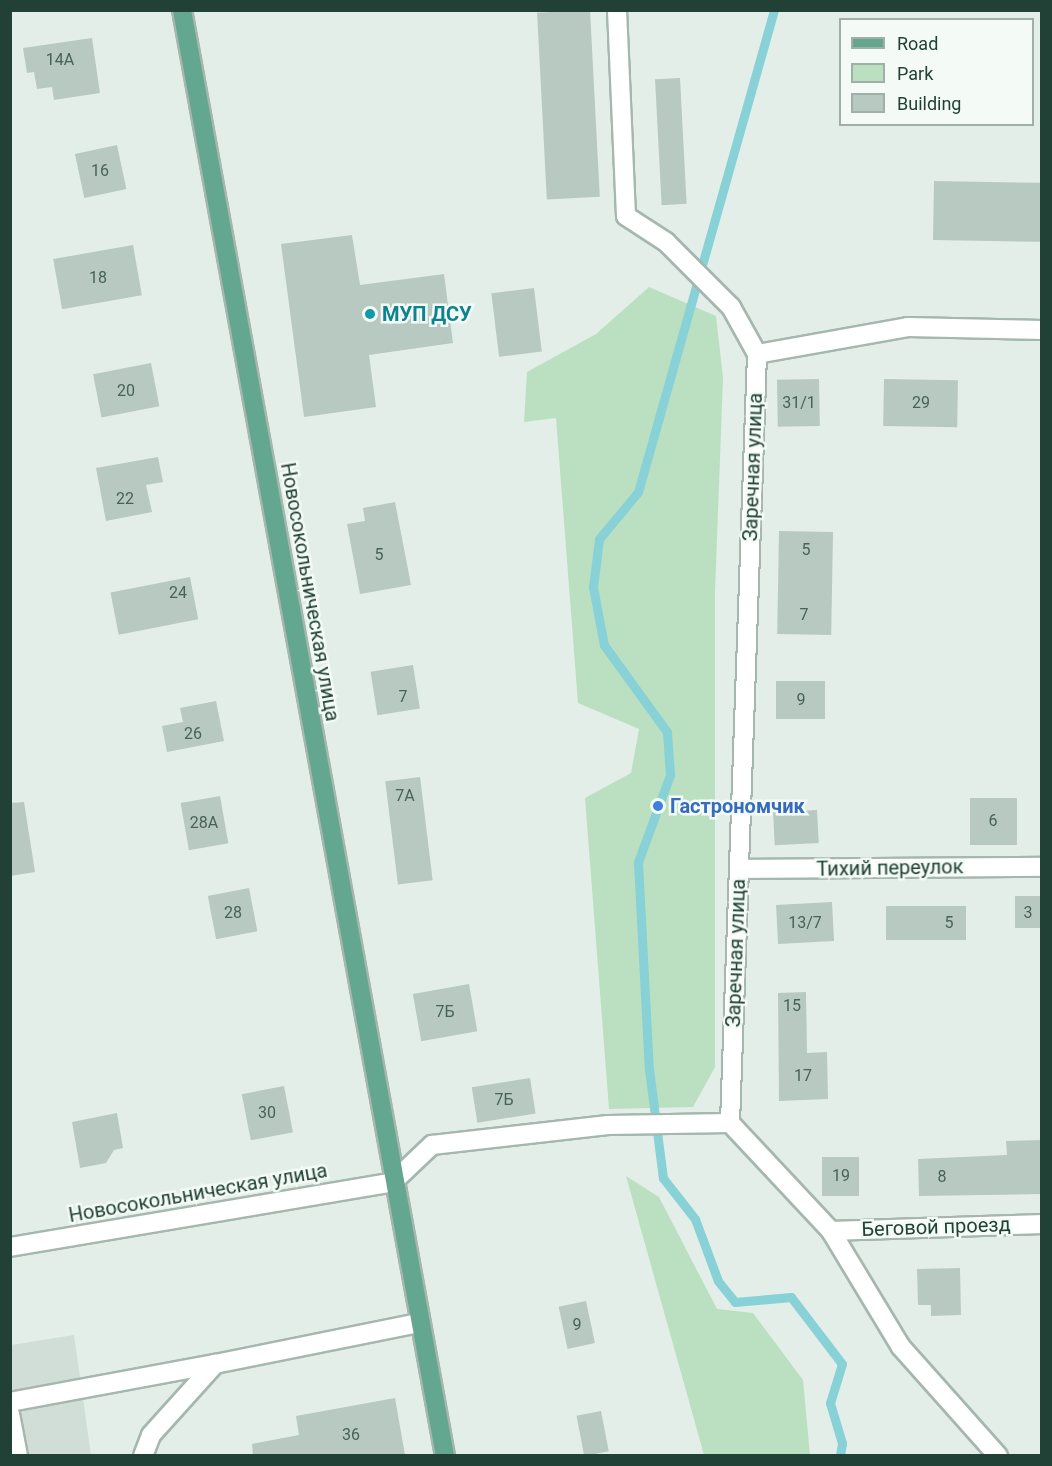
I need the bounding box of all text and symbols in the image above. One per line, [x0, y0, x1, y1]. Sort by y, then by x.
legend [839, 18, 1034, 126]
text: Road [897, 33, 938, 54]
house number: 14А [46, 50, 74, 70]
text: Park [897, 63, 933, 84]
text: Building [897, 93, 961, 114]
house number: 16 [91, 161, 109, 181]
house number: 18 [89, 268, 107, 288]
place label: МУП ДСУ [382, 302, 472, 326]
marker: МУП ДСУ [363, 307, 377, 321]
house number: 20 [117, 381, 135, 401]
street label: Заречная улица [738, 392, 768, 542]
house number: 31/1 [782, 393, 816, 413]
house number: 29 [912, 393, 930, 413]
street label: Новосокольническая улица [275, 461, 345, 723]
house number: 22 [116, 489, 134, 509]
house number: 5 [802, 540, 810, 560]
house number: 5 [375, 545, 383, 565]
house number: 24 [169, 583, 187, 603]
house number: 7 [800, 605, 808, 625]
house number: 7 [399, 687, 407, 707]
house number: 9 [797, 690, 805, 710]
house number: 26 [184, 724, 202, 744]
house number: 7А [395, 786, 415, 806]
place label: Гастрономчик [670, 794, 805, 818]
marker: Гастрономчик [651, 799, 665, 813]
house number: 6 [989, 811, 997, 831]
house number: 28А [190, 813, 218, 833]
street label: Тихий переулок [816, 855, 964, 881]
street label: Заречная улица [721, 878, 751, 1028]
house number: 28 [224, 903, 242, 923]
house number: 3 [1024, 903, 1032, 923]
house number: 13/7 [788, 913, 822, 933]
house number: 5 [945, 913, 953, 933]
house number: 15 [783, 996, 801, 1016]
house number: 7Б [435, 1002, 455, 1022]
house number: 17 [794, 1066, 812, 1086]
house number: 7Б [494, 1090, 514, 1110]
house number: 30 [258, 1103, 276, 1123]
street label: Новосокольническая улица [67, 1158, 329, 1228]
house number: 19 [832, 1166, 850, 1186]
house number: 8 [938, 1167, 946, 1187]
street label: Беговой проезд [861, 1212, 1011, 1242]
house number: 9 [573, 1315, 581, 1335]
house number: 36 [342, 1425, 360, 1445]

